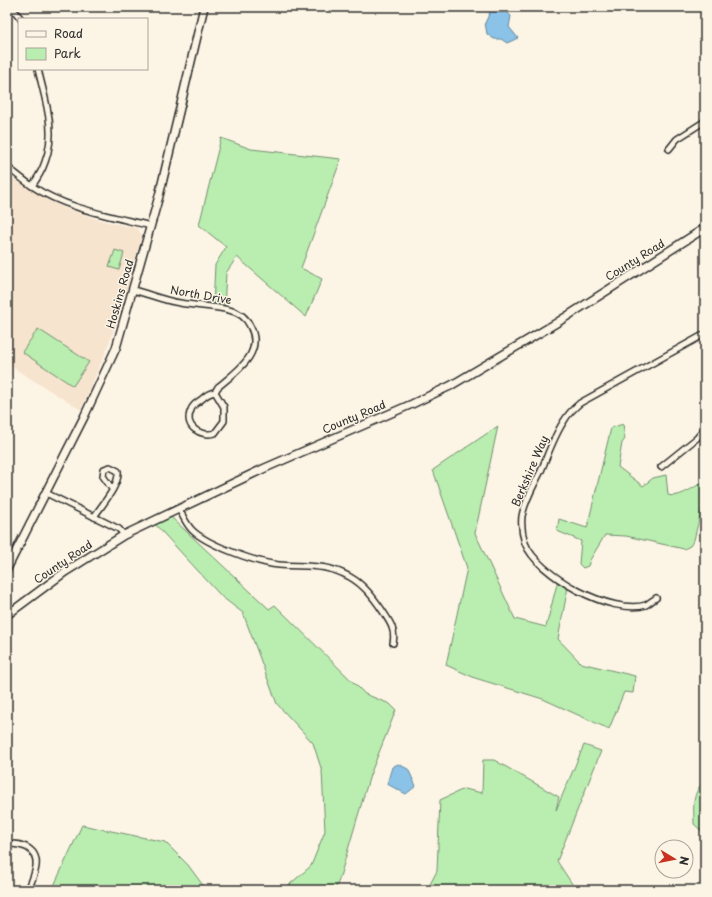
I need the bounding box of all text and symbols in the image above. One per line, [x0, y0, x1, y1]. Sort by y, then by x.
legend [18, 18, 148, 70]
text: Road [54, 24, 83, 42]
text: Park [54, 44, 81, 62]
street label: County Road [602, 234, 668, 285]
street label: Hoskins Road [101, 257, 138, 331]
street label: North Drive [169, 281, 233, 308]
street label: County Road [319, 396, 388, 438]
street label: Berkshire Way [507, 433, 552, 509]
street label: County Road [30, 536, 95, 588]
north arrow [654, 839, 694, 879]
text: N [675, 855, 693, 867]

